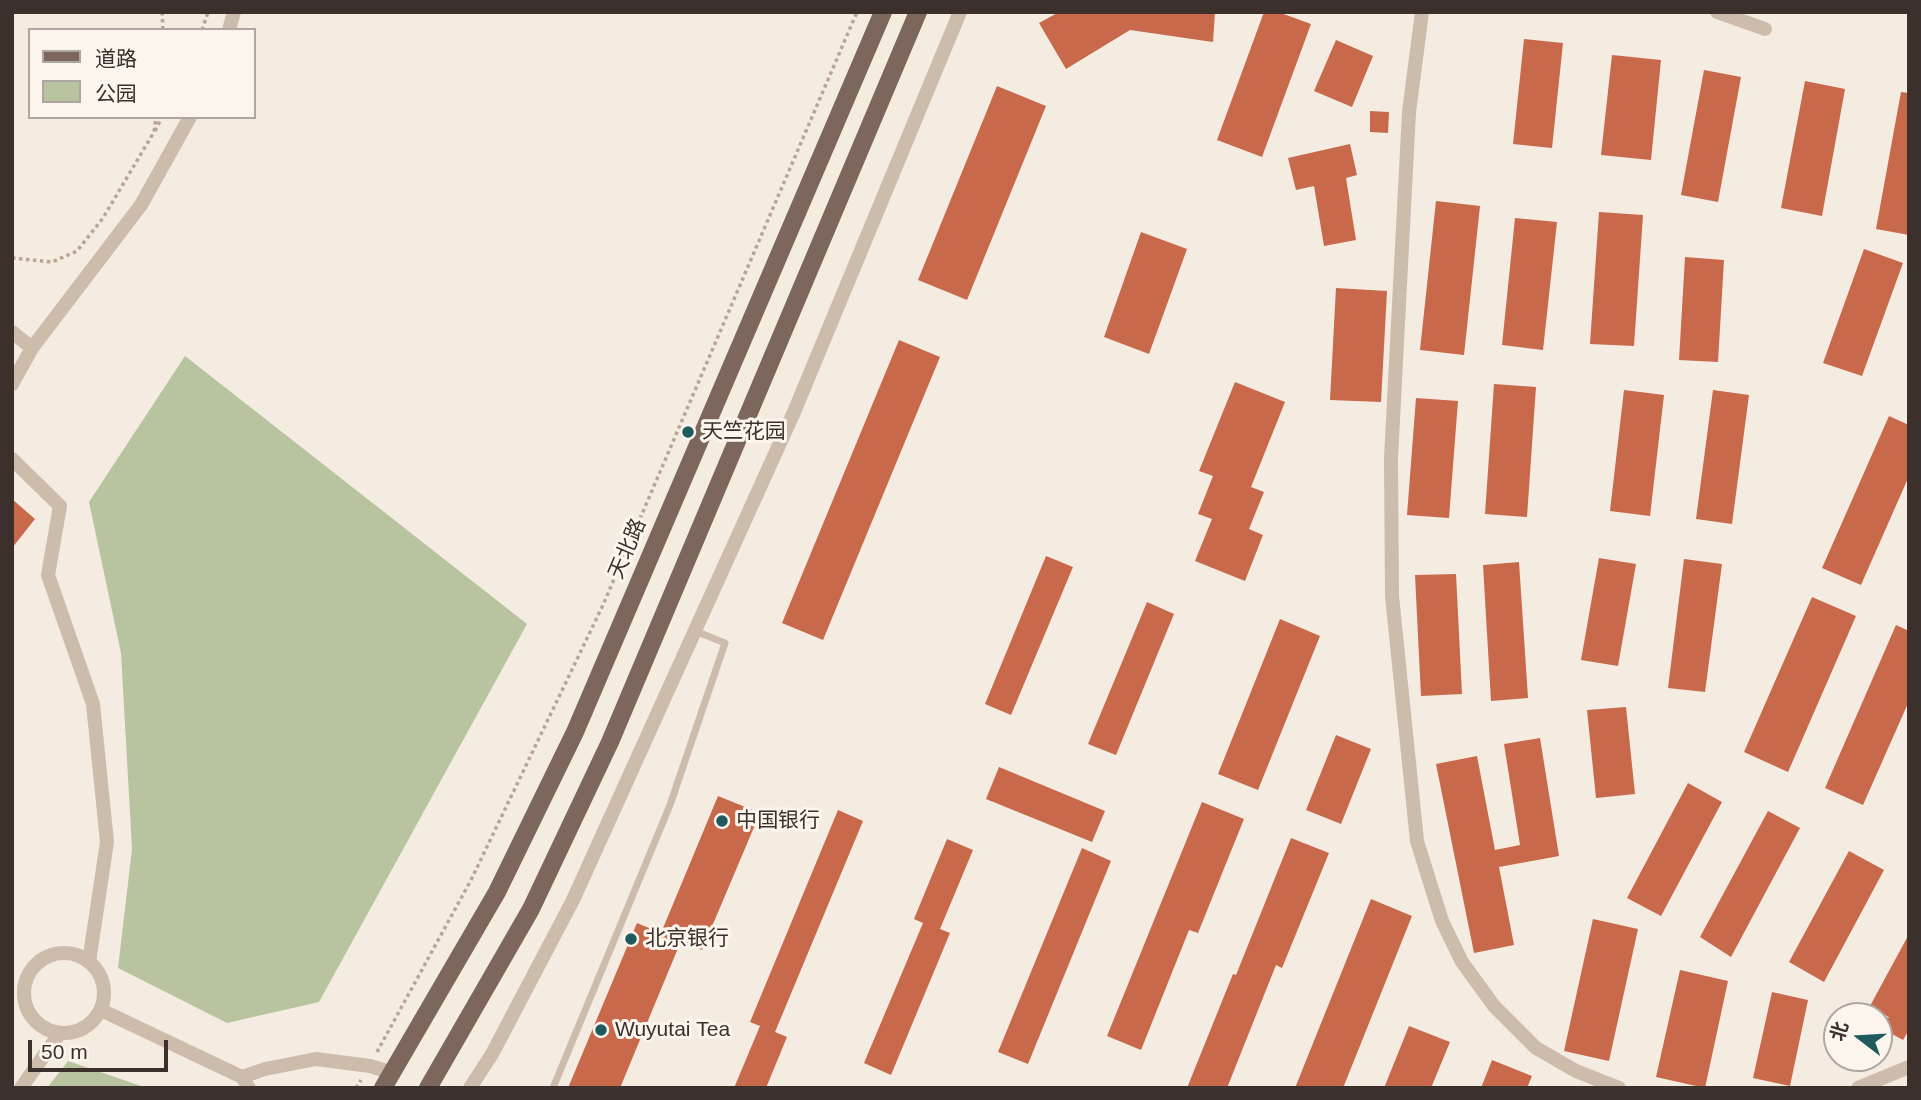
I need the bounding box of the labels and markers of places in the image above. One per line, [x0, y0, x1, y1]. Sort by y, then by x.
place label: 天竺花园 [702, 419, 786, 445]
marker: 天竺花园 [680, 424, 696, 440]
place label: 中国银行 [736, 808, 820, 834]
marker: 中国银行 [714, 813, 730, 829]
place label: 北京银行 [645, 926, 729, 952]
marker: 北京银行 [623, 931, 639, 947]
place label: Wuyutai Tea [615, 1017, 730, 1043]
marker: Wuyutai Tea [593, 1022, 609, 1038]

